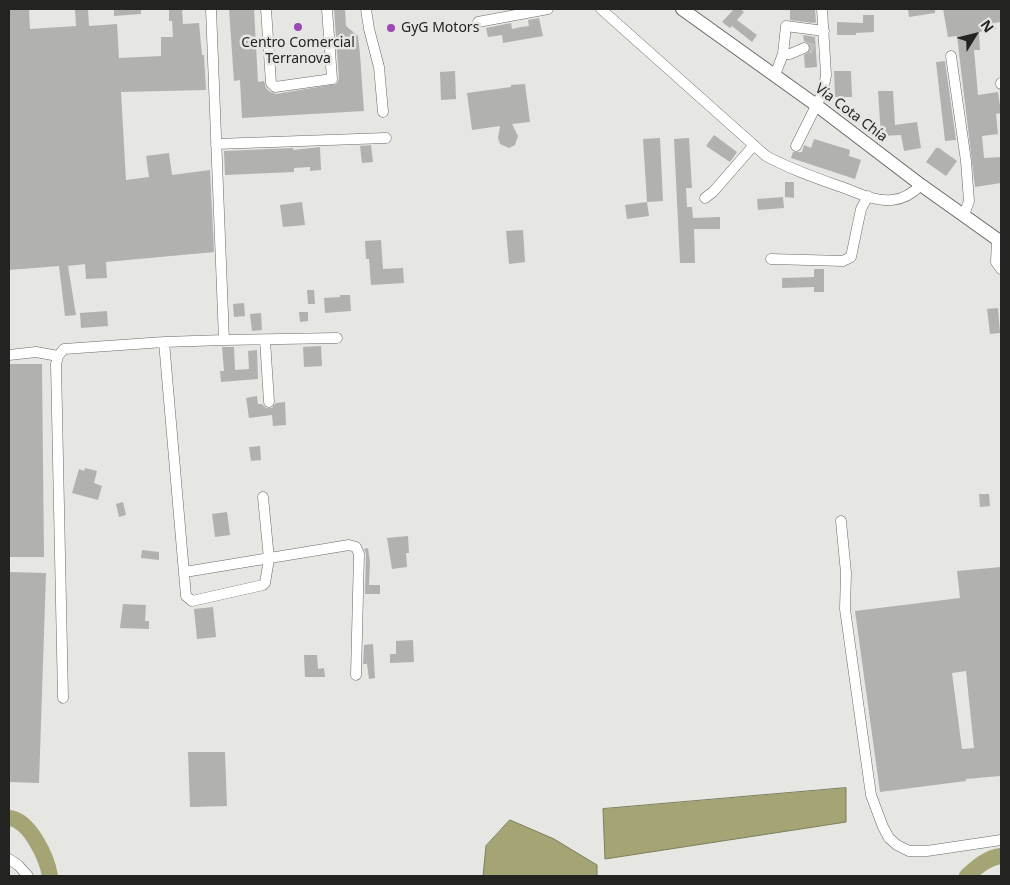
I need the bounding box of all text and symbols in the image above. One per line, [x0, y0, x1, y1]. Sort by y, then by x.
north arrow [950, 10, 1000, 60]
text: N [977, 16, 999, 36]
place label: GyG Motors [401, 20, 479, 36]
marker: Centro Comercial Terranova [292, 21, 304, 33]
marker: GyG Motors [385, 22, 397, 34]
place label: Centro Comercial Terranova [241, 35, 355, 68]
street label: Vía Cota Chía [811, 80, 891, 146]

